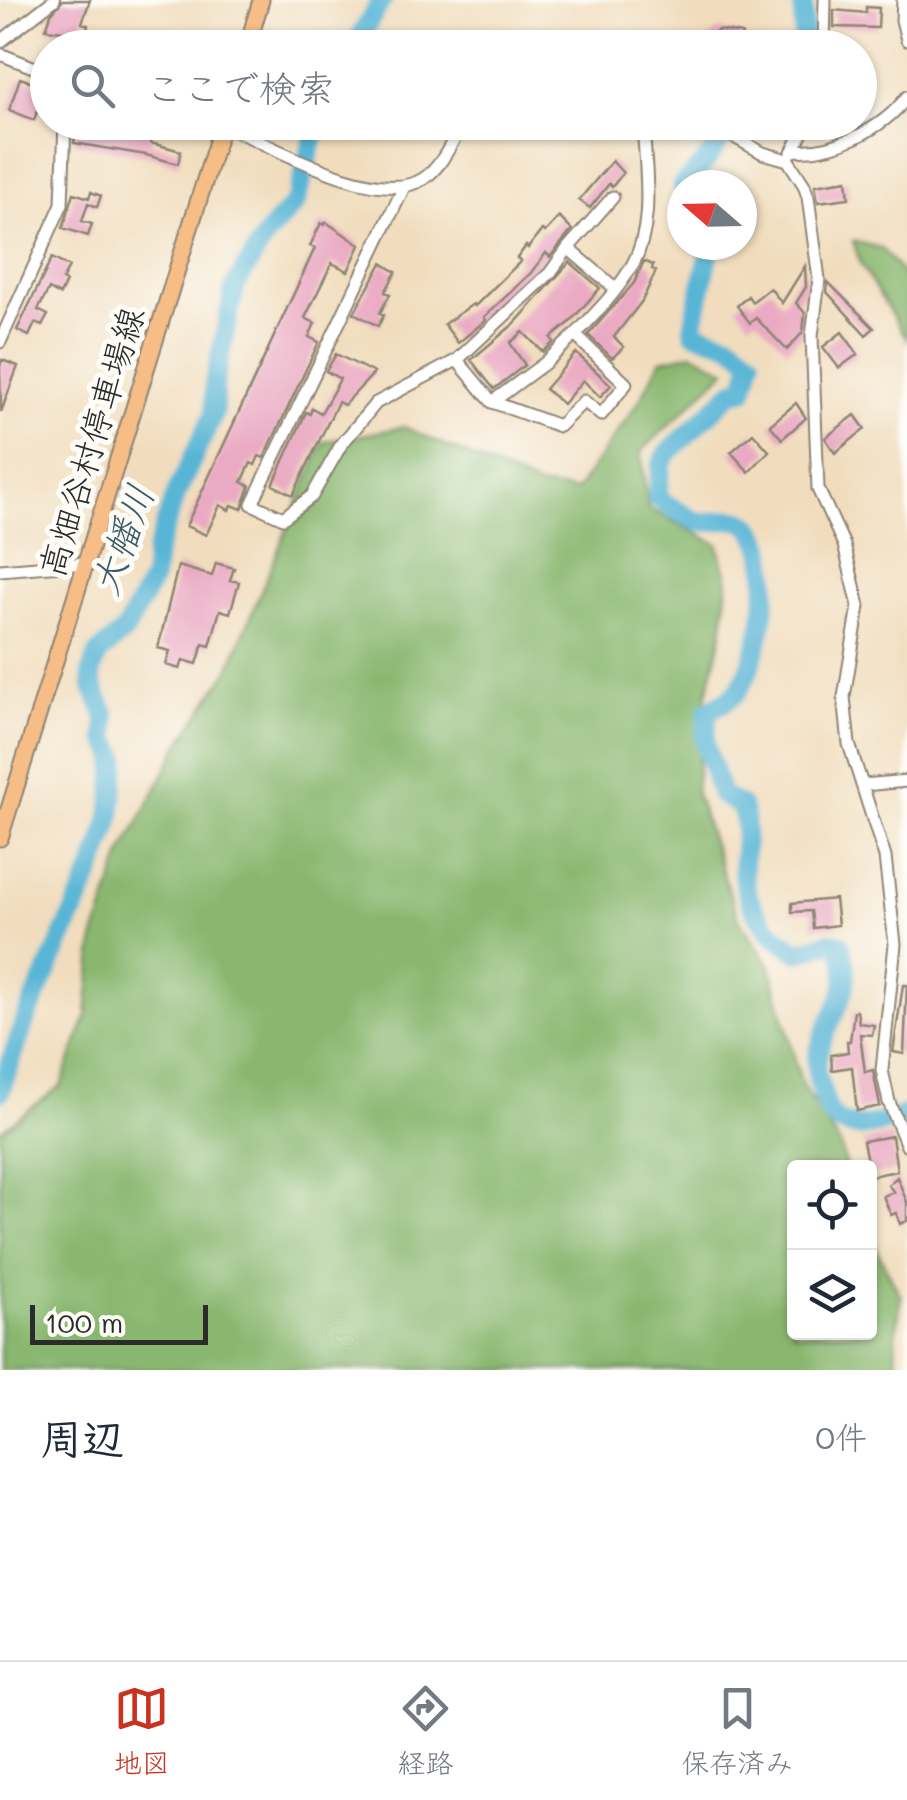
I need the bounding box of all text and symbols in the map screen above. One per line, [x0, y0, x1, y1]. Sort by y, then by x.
search box [30, 30, 877, 140]
icon: search [65, 58, 120, 113]
text: ここで検索 [145, 62, 335, 112]
north arrow [667, 170, 757, 260]
street label: 高畑谷村停車場線 [27, 301, 153, 582]
water label: 大幡川 [78, 477, 164, 601]
map controls [787, 1160, 877, 1340]
button: locate [787, 1160, 877, 1250]
button: layers [787, 1250, 877, 1340]
scale bar [30, 1300, 208, 1344]
text: 100 m [45, 1304, 123, 1340]
text: 周辺 [40, 1410, 124, 1465]
text: 0件 [815, 1415, 867, 1457]
tab: 地図 [114, 1681, 170, 1781]
tab: 経路 [397, 1681, 453, 1781]
tab: 保存済み [681, 1681, 793, 1781]

